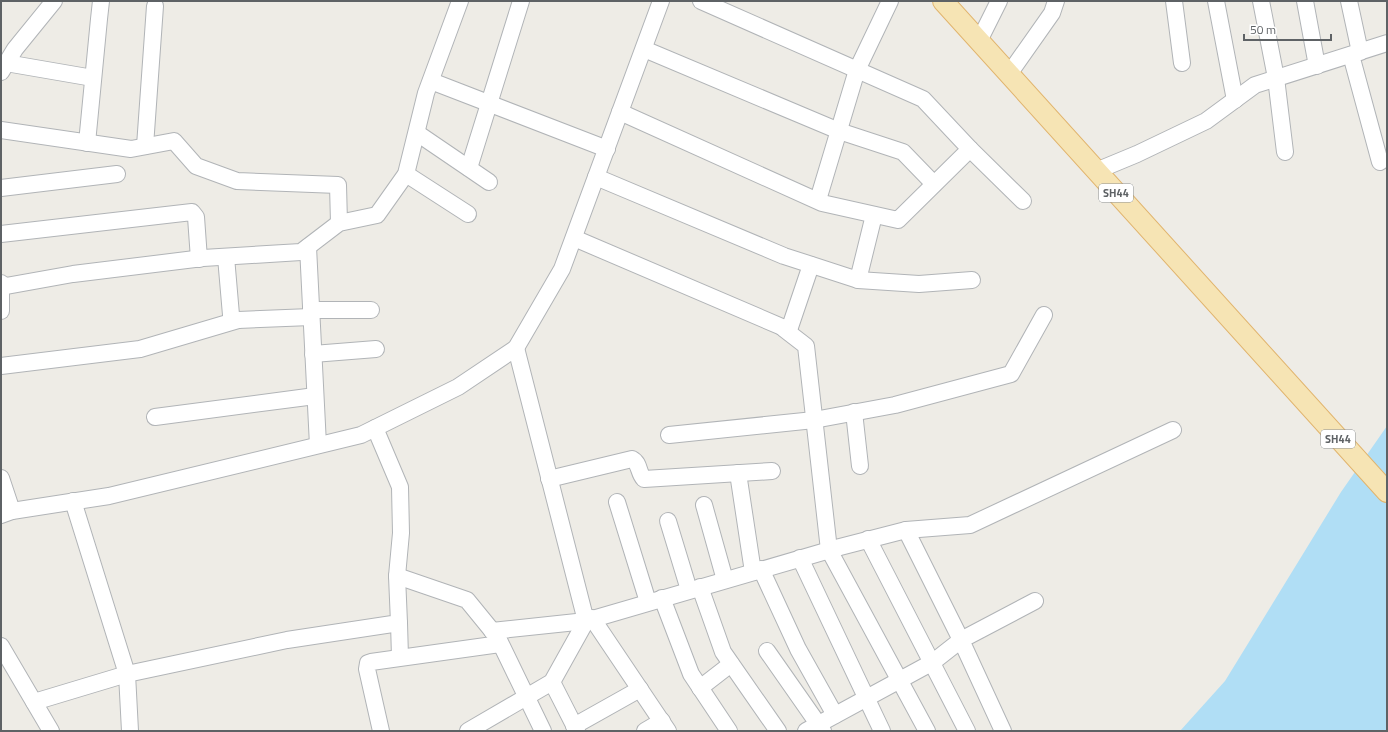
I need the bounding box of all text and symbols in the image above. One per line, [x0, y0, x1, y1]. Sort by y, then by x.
scale bar [1244, 16, 1331, 42]
text: 50 m [1250, 20, 1276, 39]
road number: SH44 [1099, 184, 1133, 202]
road number: SH44 [1321, 430, 1355, 448]

